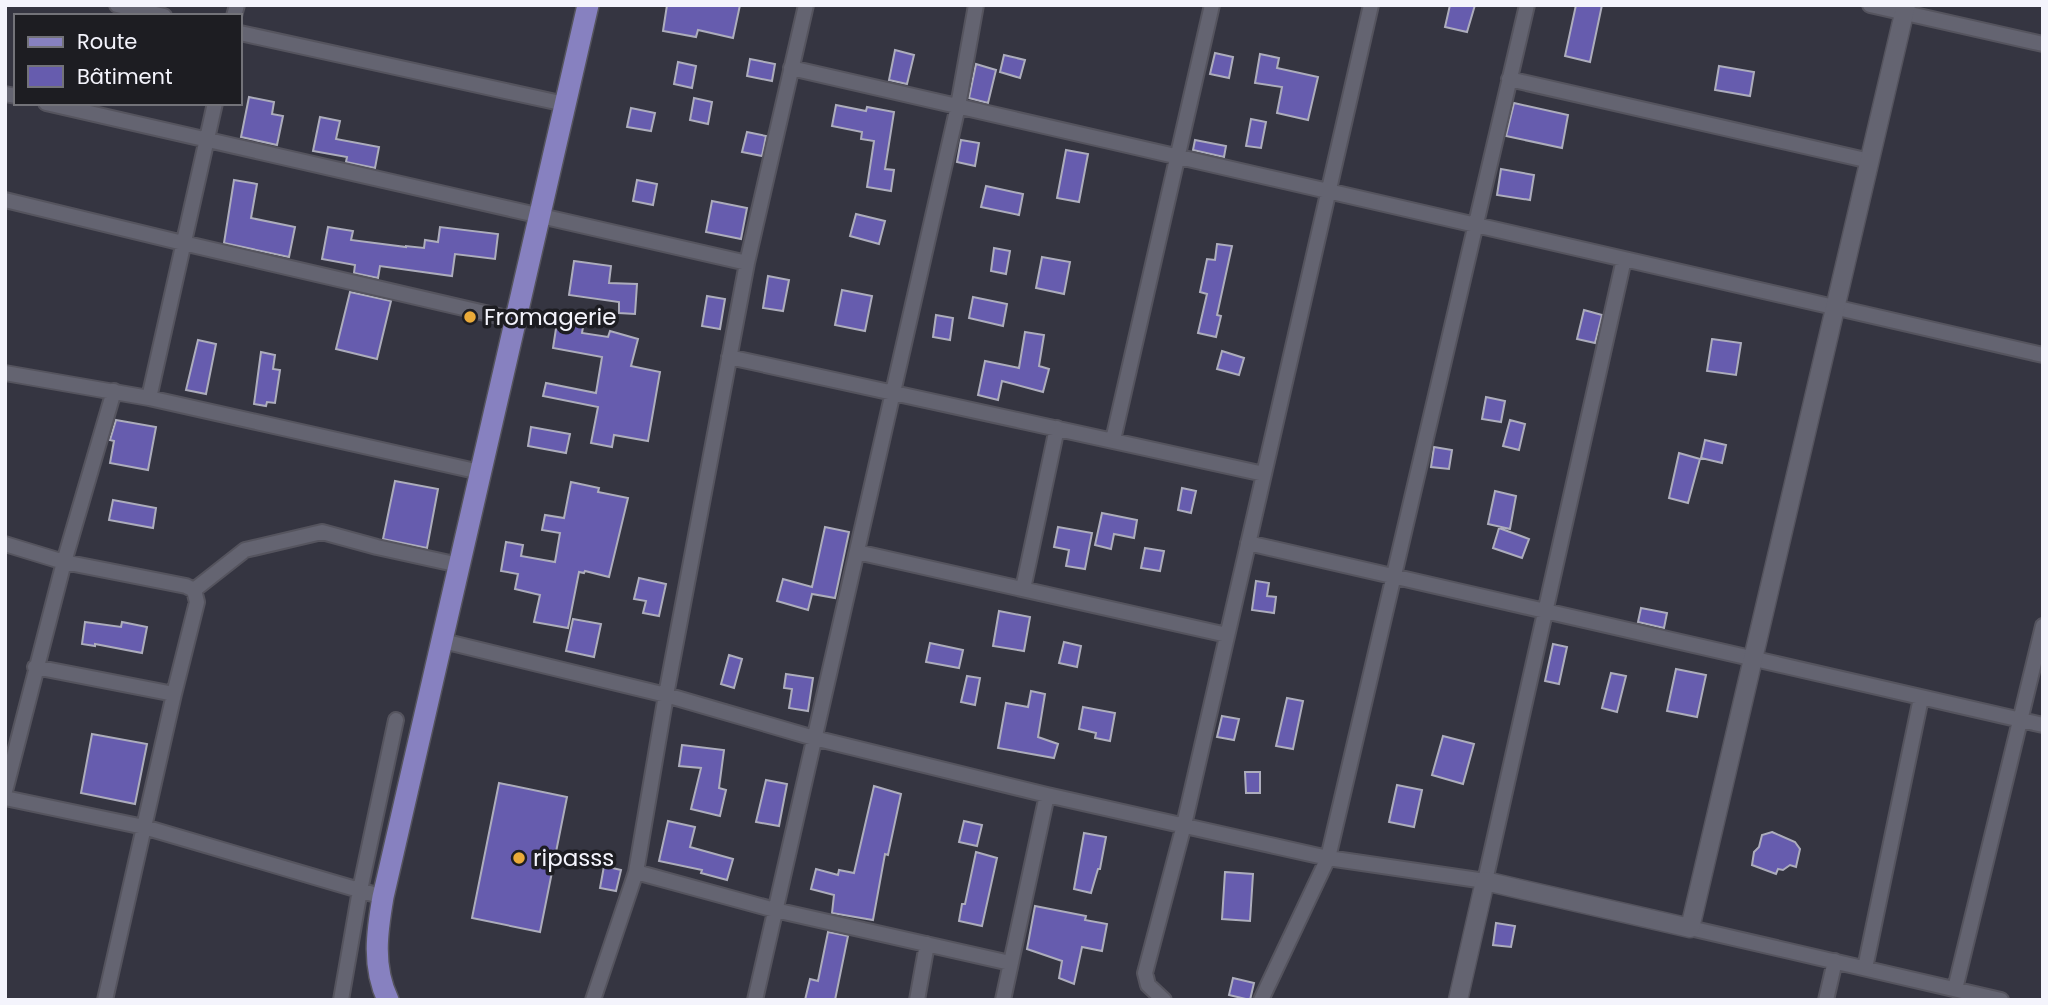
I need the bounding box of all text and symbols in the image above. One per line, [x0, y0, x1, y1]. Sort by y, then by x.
legend [14, 14, 242, 105]
text: Route [77, 27, 137, 56]
text: Bâtiment [77, 62, 173, 91]
place label: Fromagerie [484, 301, 616, 333]
marker: Fromagerie [462, 309, 478, 325]
place label: ripasss [533, 842, 614, 874]
marker: ripasss [511, 850, 527, 866]

